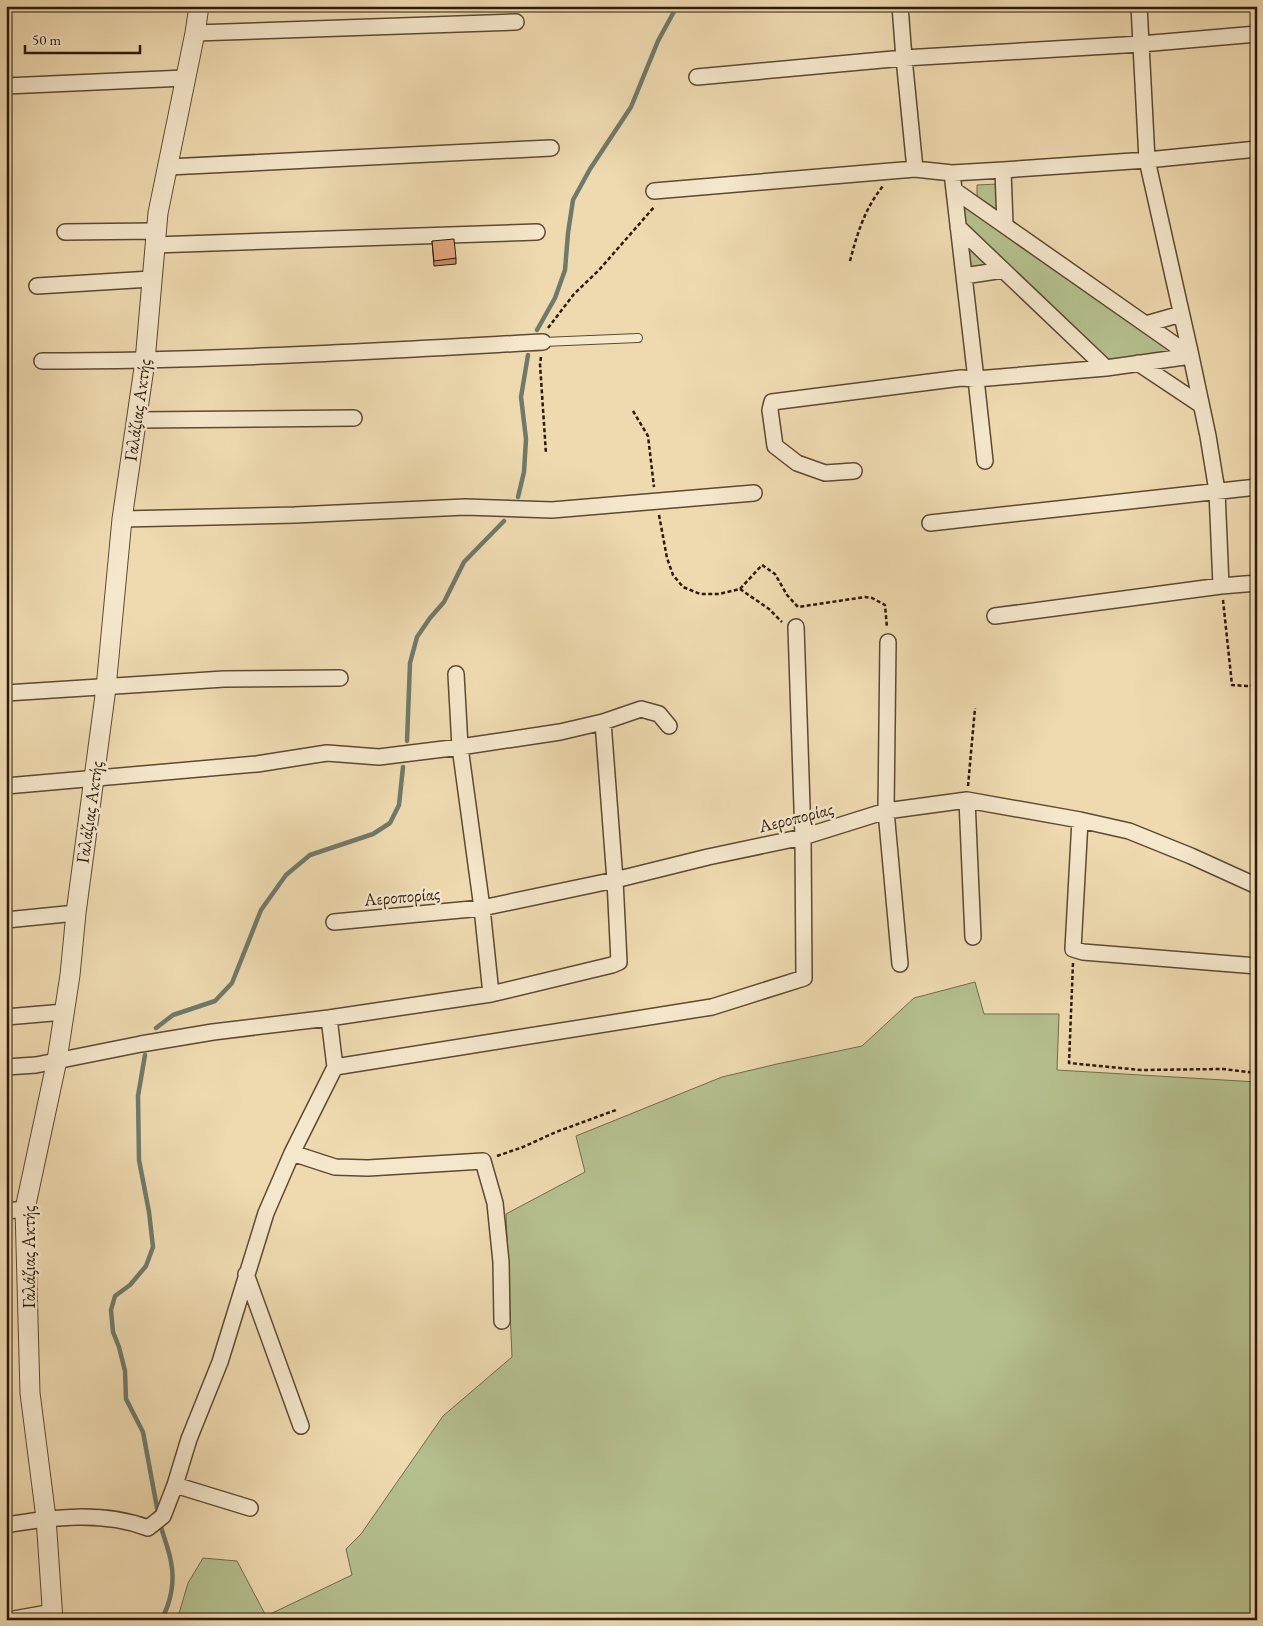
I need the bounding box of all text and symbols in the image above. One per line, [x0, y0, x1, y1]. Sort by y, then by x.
scale bar [25, 22, 140, 54]
text: 50 m [32, 30, 61, 49]
street label: Γαλάζιας Ακτής [118, 357, 156, 463]
street label: Γαλάζιας Ακτής [70, 759, 108, 865]
street label: Αεροπορίας [755, 797, 836, 838]
street label: Αεροπορίας [362, 881, 441, 911]
street label: Γαλάζιας Ακτής [17, 1205, 40, 1309]

